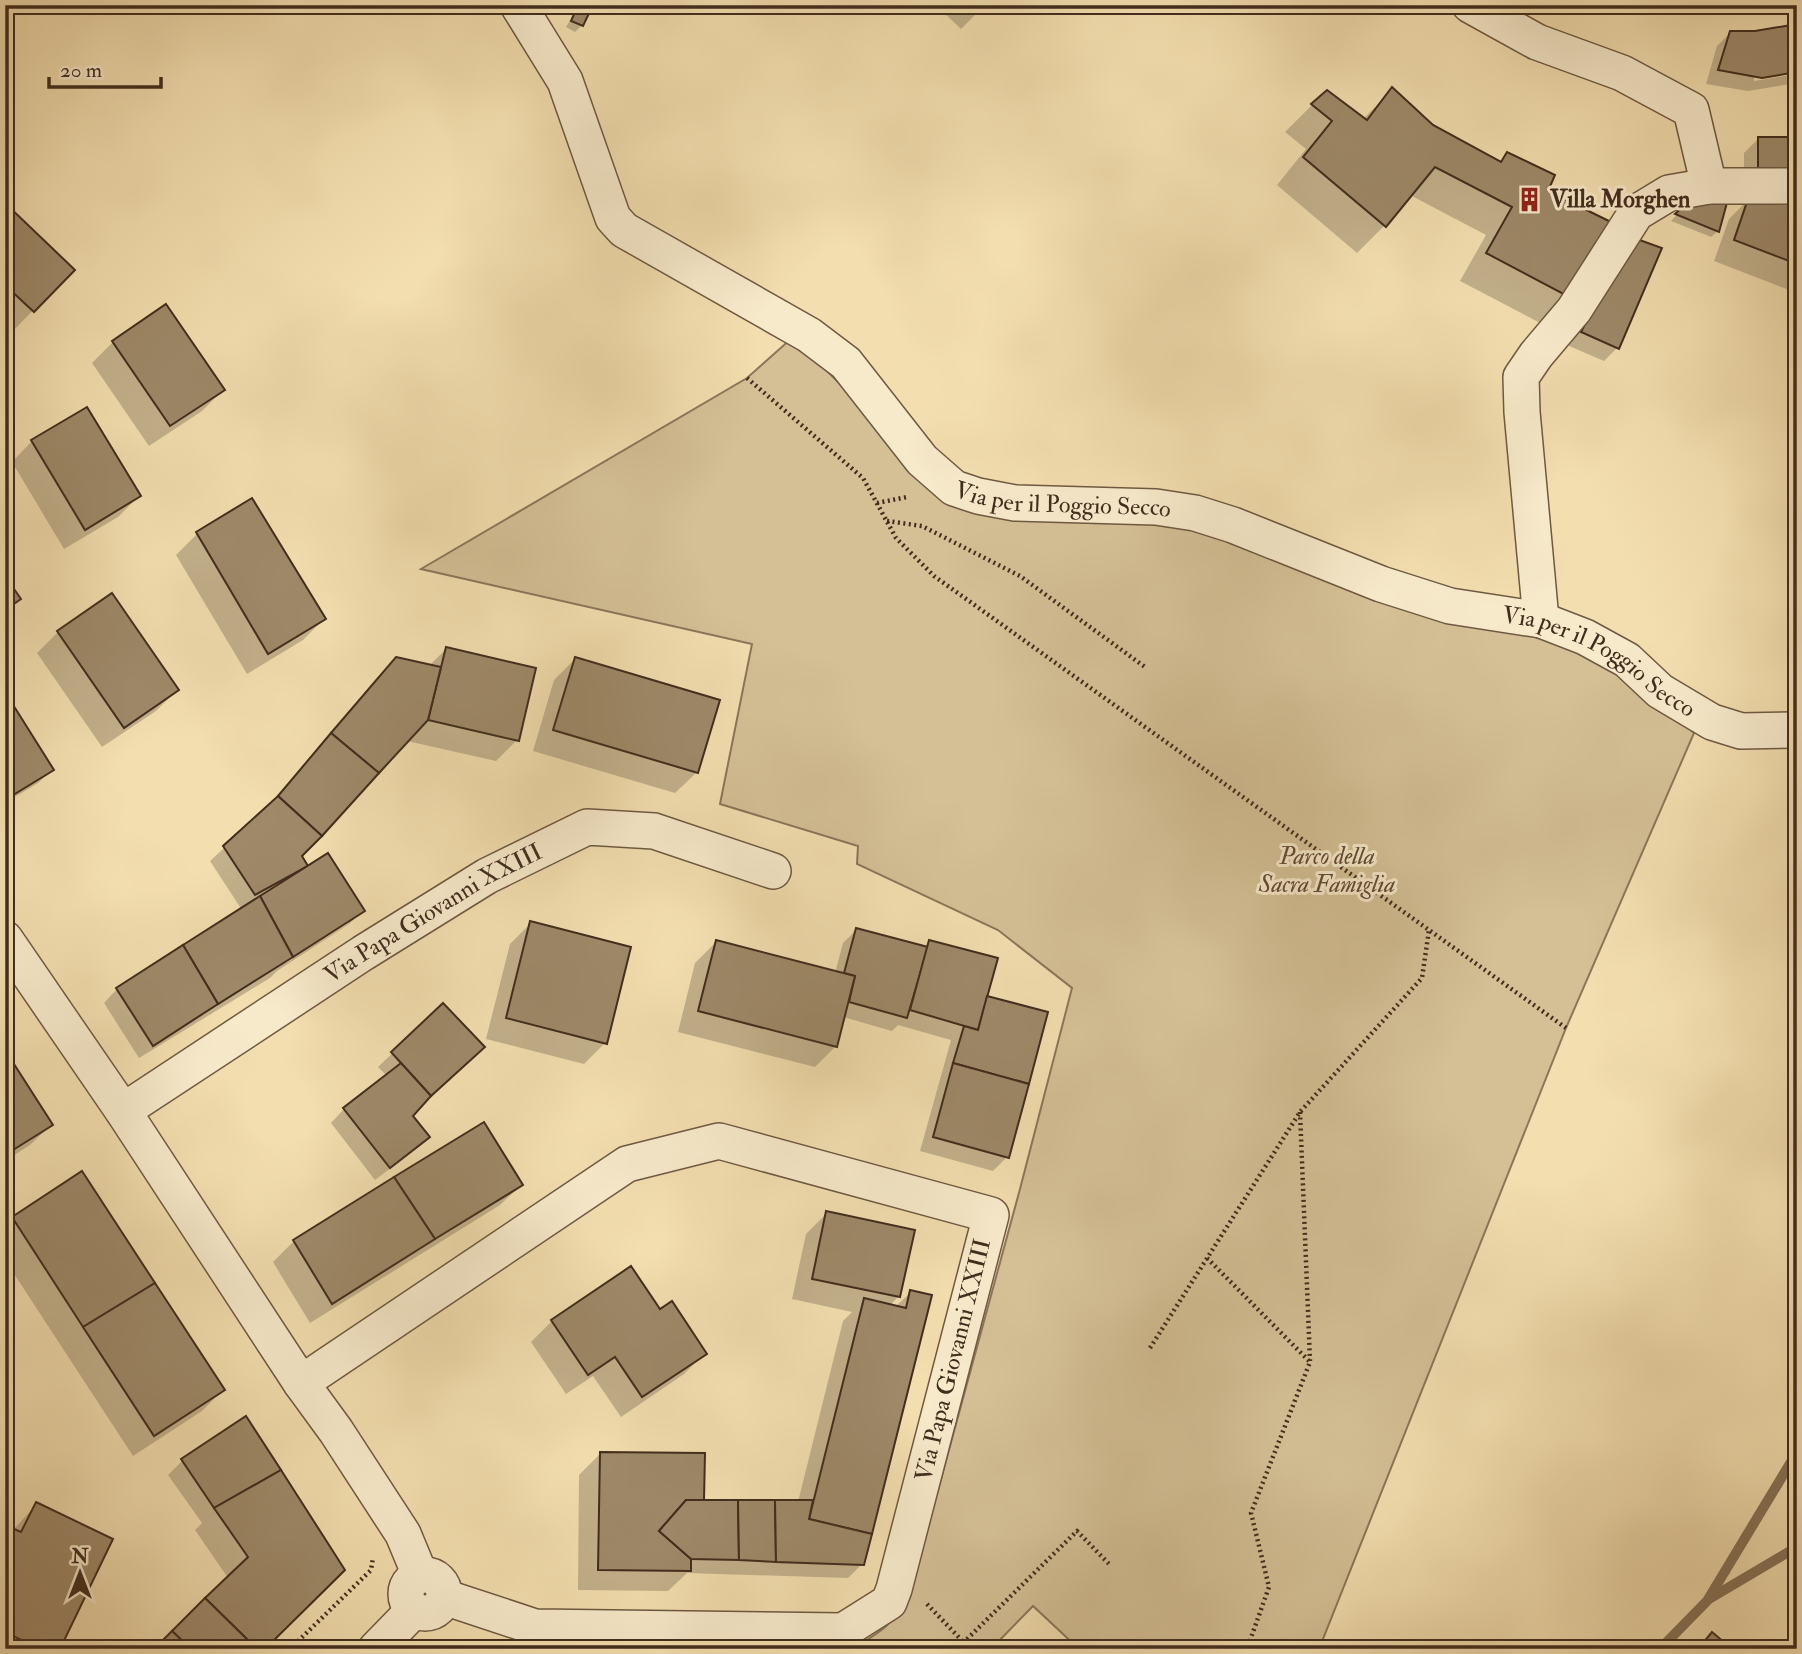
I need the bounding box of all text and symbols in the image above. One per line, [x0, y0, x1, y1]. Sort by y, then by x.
scale bar [49, 46, 161, 90]
text: 20 m [60, 57, 102, 84]
place label: Villa Morghen [1549, 184, 1691, 215]
building icon: Villa Morghen [1516, 185, 1544, 213]
street label: Via per il Poggio Secco [951, 474, 1173, 525]
street label: Via per il Poggio Secco [1500, 599, 1701, 724]
street label: Via Papa Giovanni XXIII [318, 836, 547, 990]
park label: Parco della Sacra Famiglia [1258, 841, 1395, 900]
street label: Via Papa Giovanni XXIII [908, 1235, 998, 1485]
north arrow [46, 1538, 116, 1608]
text: N [70, 1545, 89, 1569]

